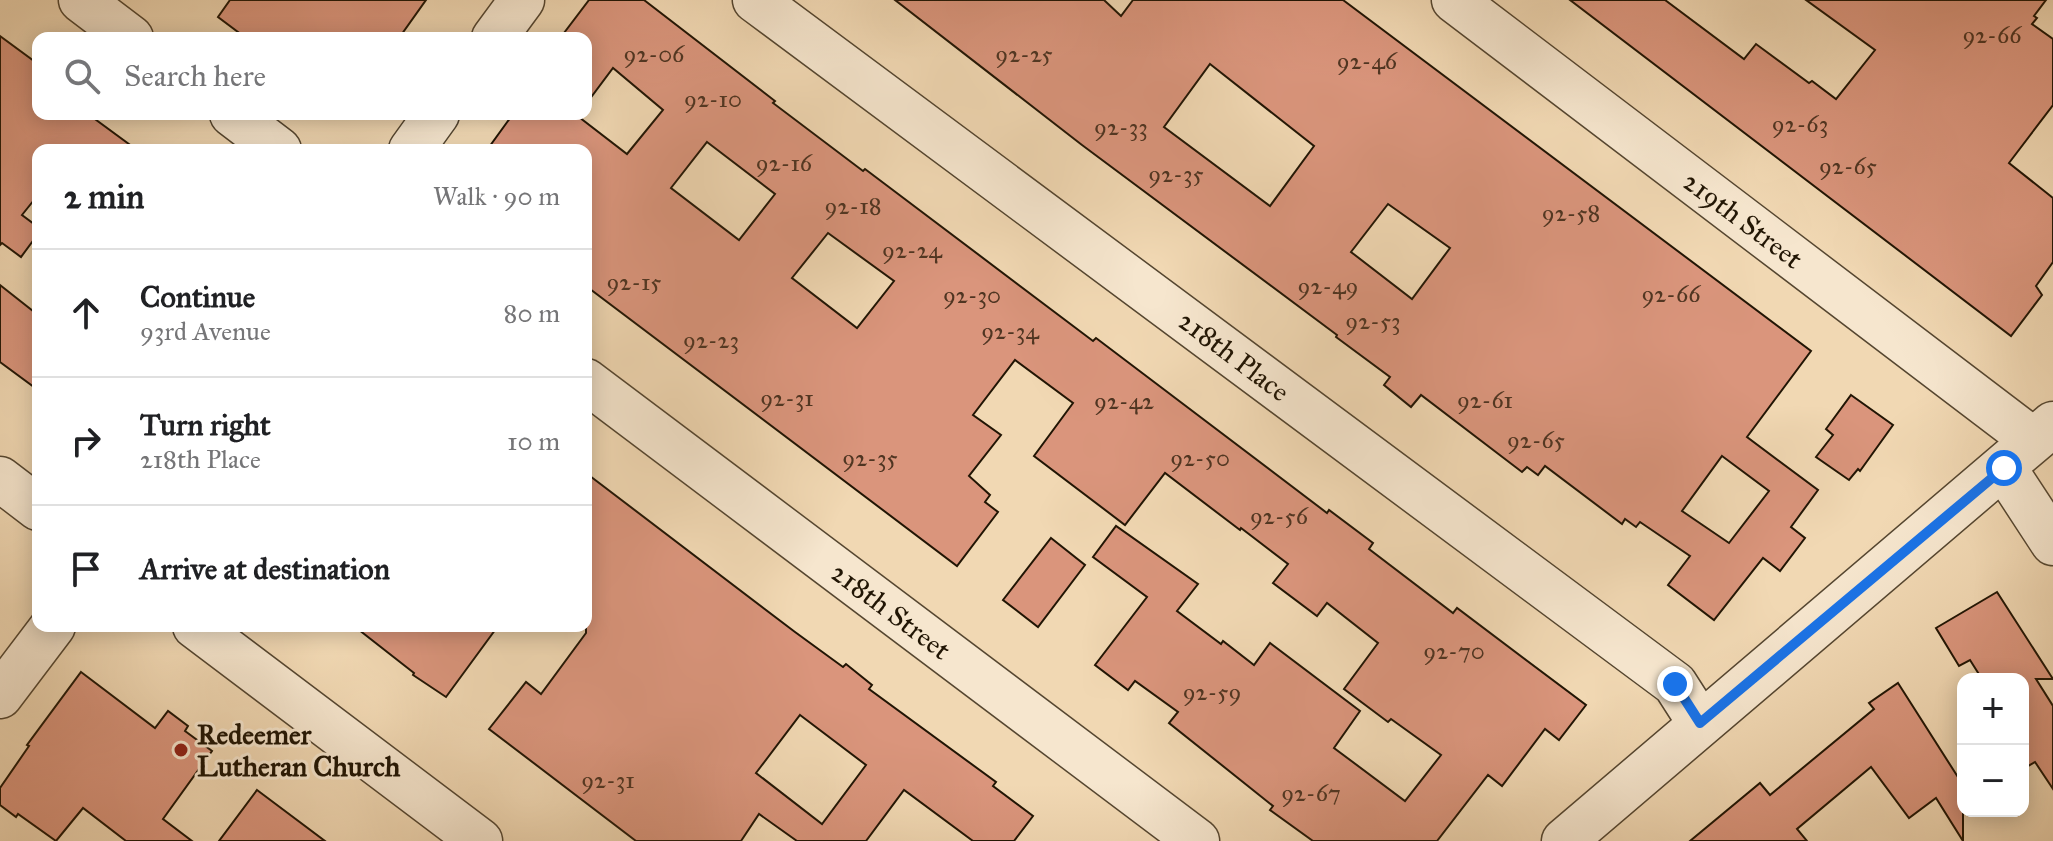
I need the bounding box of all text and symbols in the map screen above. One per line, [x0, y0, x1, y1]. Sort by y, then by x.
house number: 92-66 [1962, 20, 2022, 50]
search box [32, 32, 592, 120]
house number: 92-06 [624, 39, 685, 69]
house number: 92-25 [995, 39, 1053, 69]
house number: 92-46 [1337, 46, 1398, 76]
icon: search [60, 54, 104, 98]
text: Search here [124, 58, 266, 94]
house number: 92-10 [684, 84, 742, 114]
house number: 92-63 [1772, 109, 1828, 139]
house number: 92-33 [1094, 112, 1148, 142]
house number: 92-16 [756, 148, 813, 178]
house number: 92-65 [1819, 151, 1877, 181]
house number: 92-35 [1148, 159, 1204, 189]
street label: 219th Street [1676, 164, 1810, 276]
text: 2 min [64, 176, 144, 217]
text: Walk · 90 m [433, 180, 560, 212]
house number: 92-18 [825, 191, 881, 221]
house number: 92-58 [1542, 198, 1600, 228]
house number: 92-24 [882, 235, 943, 265]
house number: 92-15 [606, 267, 662, 297]
house number: 92-49 [1298, 271, 1358, 301]
text: Continue [140, 279, 255, 315]
house number: 92-66 [1641, 279, 1701, 309]
house number: 92-30 [943, 280, 1001, 310]
icon: ahead [64, 291, 108, 335]
text: 80 m [504, 297, 560, 329]
street label: 218th Place [1171, 303, 1297, 409]
house number: 92-53 [1345, 306, 1401, 336]
text: 93rd Avenue [140, 315, 271, 347]
house number: 92-34 [981, 316, 1039, 346]
house number: 92-23 [683, 325, 739, 355]
house number: 92-31 [760, 383, 814, 413]
house number: 92-61 [1457, 385, 1513, 415]
house number: 92-42 [1094, 386, 1154, 416]
text: Turn right [140, 407, 271, 443]
icon: right [64, 419, 108, 463]
text: 10 m [507, 425, 560, 457]
house number: 92-65 [1507, 425, 1565, 455]
text: 218th Place [140, 443, 261, 475]
house number: 92-35 [842, 443, 898, 473]
house number: 92-50 [1170, 443, 1230, 473]
route start [1986, 450, 2022, 486]
house number: 92-56 [1250, 501, 1309, 531]
icon: arrive [64, 547, 108, 591]
text: Arrive at destination [140, 551, 390, 587]
street label: 218th Street [824, 555, 958, 667]
house number: 92-70 [1423, 636, 1485, 666]
route end [1657, 666, 1693, 702]
map controls [1957, 673, 2029, 817]
button: + [1957, 673, 2029, 745]
house number: 92-59 [1183, 677, 1241, 707]
place label: Redeemer Lutheran Church [197, 717, 401, 784]
marker: Redeemer Lutheran Church [172, 741, 190, 759]
button: − [1957, 745, 2029, 817]
house number: 92-31 [581, 765, 635, 795]
house number: 92-67 [1281, 778, 1341, 808]

